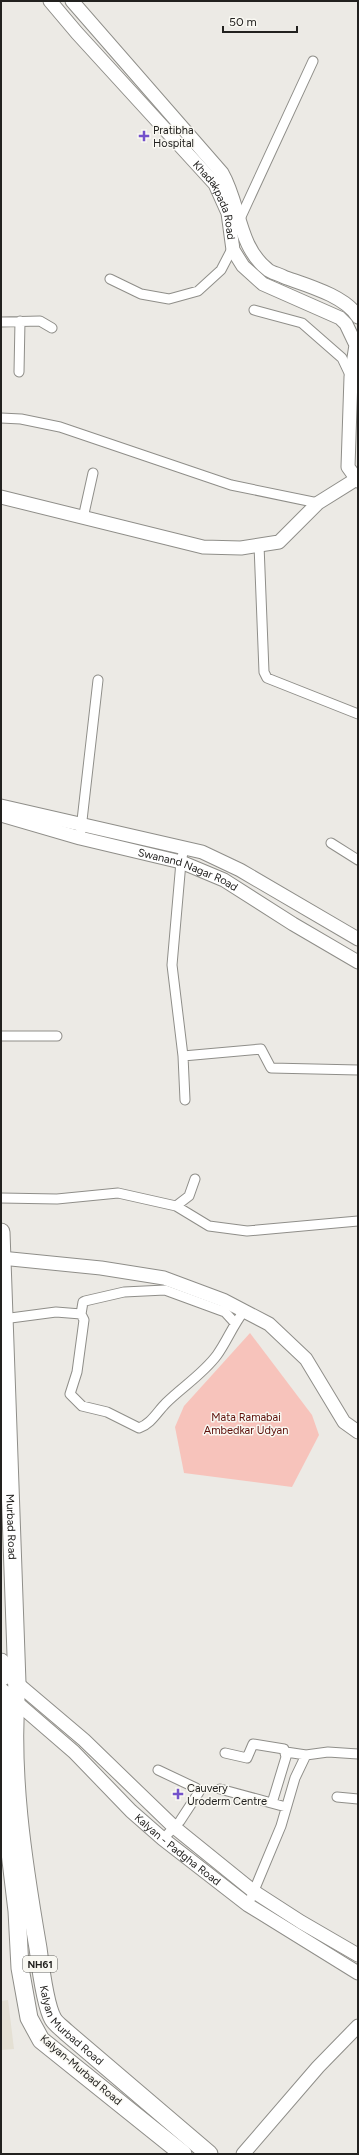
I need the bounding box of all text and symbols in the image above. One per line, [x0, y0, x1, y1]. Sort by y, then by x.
scale bar [223, 8, 297, 34]
text: 50 m [229, 15, 257, 29]
place label: Pratibha Hospital [153, 124, 194, 150]
marker: Pratibha Hospital [138, 130, 150, 142]
street label: Khadakpada Road [190, 158, 238, 241]
street label: Swanand Nagar Road [137, 845, 240, 894]
park label: Mata Ramabai Ambedkar Udyan [204, 1411, 288, 1437]
street label: Murbad Road [4, 1494, 19, 1560]
place label: Cauvery Uroderm Centre [187, 1782, 267, 1808]
marker: Cauvery Uroderm Centre [172, 1788, 184, 1800]
street label: Kalyan - Padgha Road [132, 1811, 223, 1888]
road number: NH61 [23, 1956, 57, 1972]
street label: Kalyan Murbad Road [37, 1984, 106, 2068]
street label: Kalyan-Murbad Road [38, 2032, 124, 2108]

